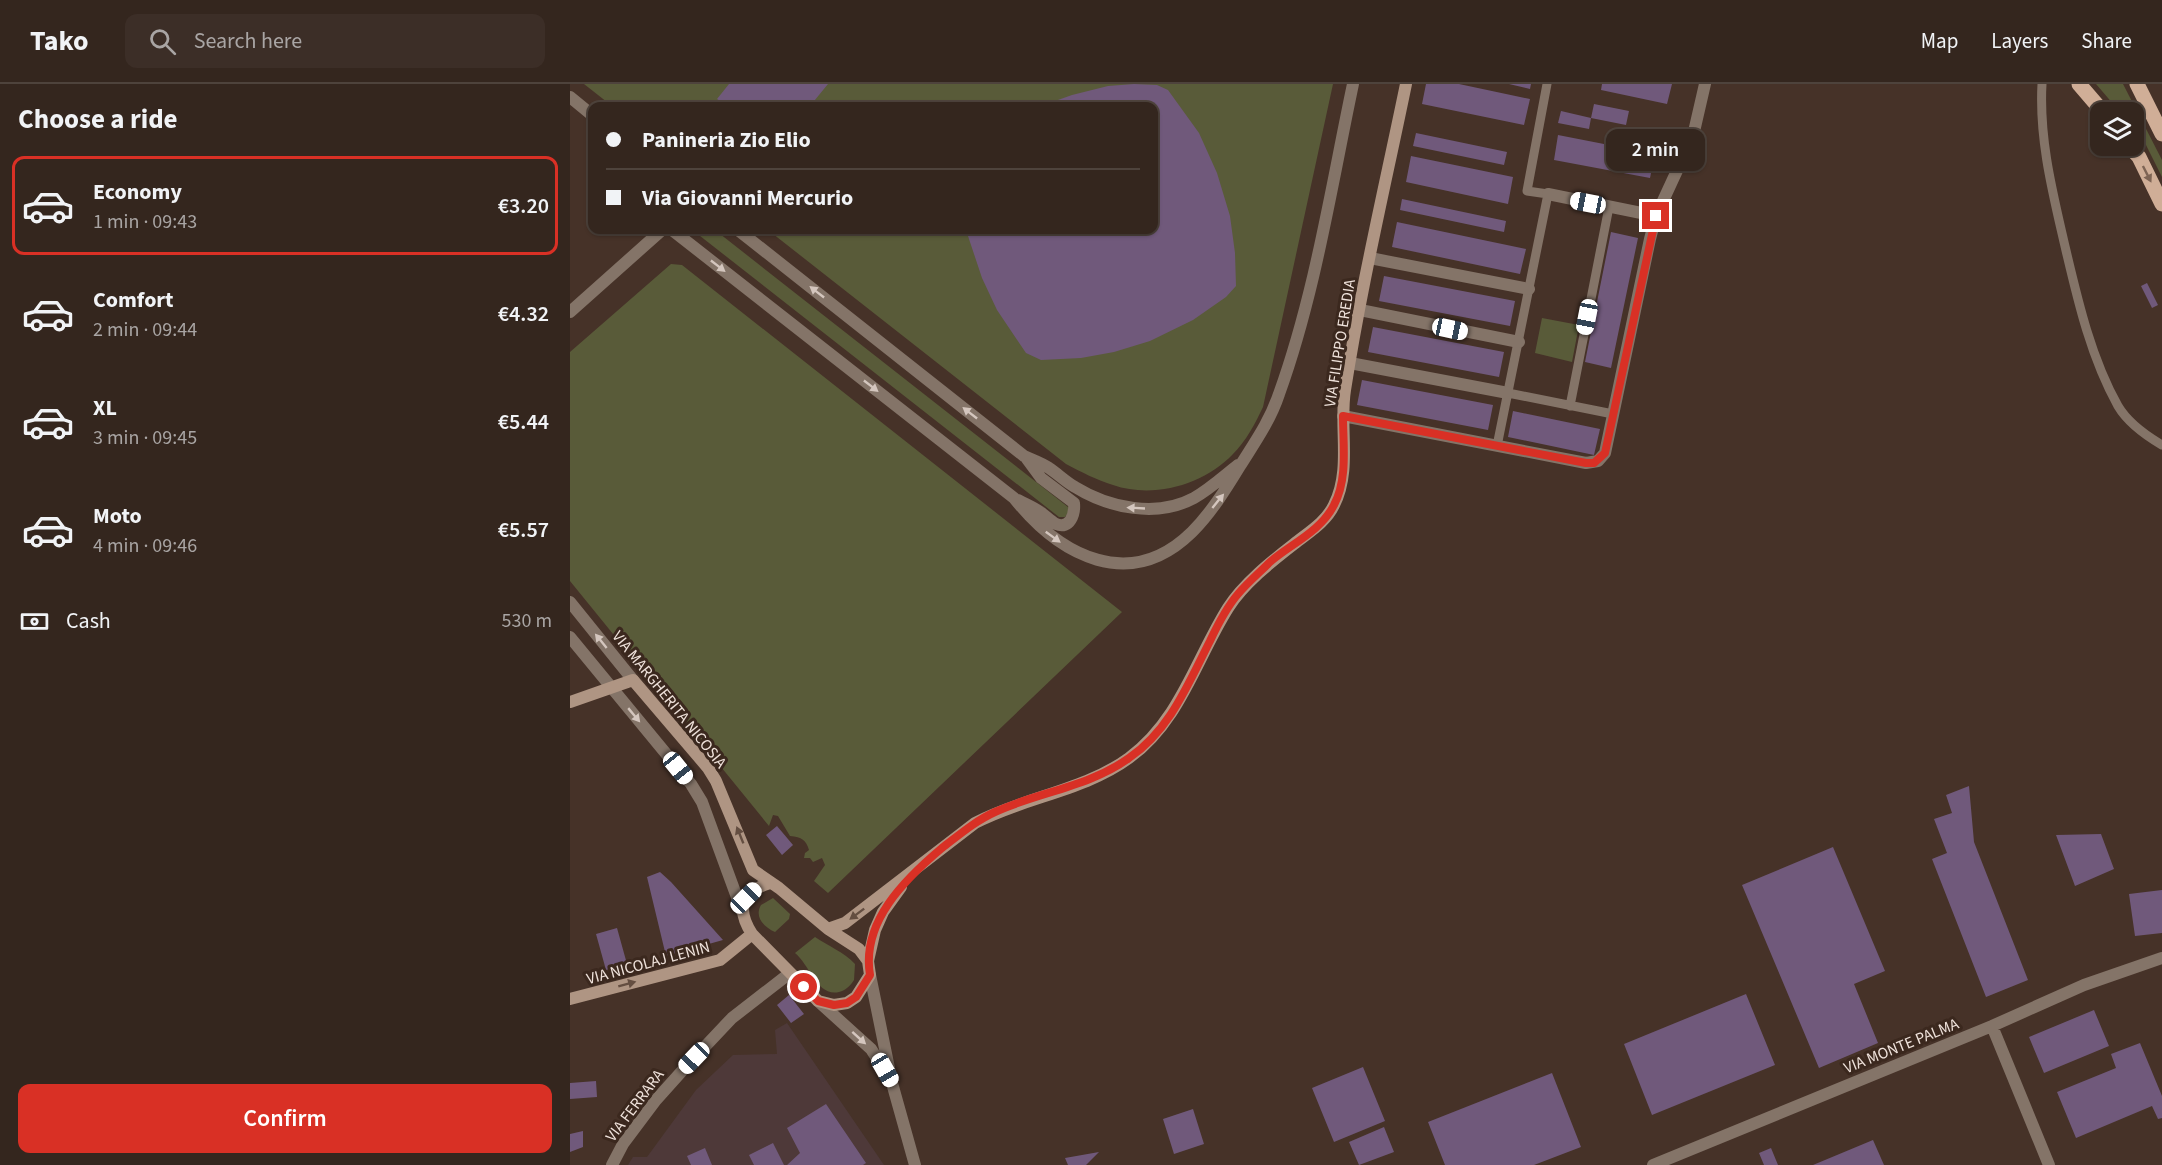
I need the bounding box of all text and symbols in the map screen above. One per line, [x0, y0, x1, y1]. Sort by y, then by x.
search box [125, 14, 545, 68]
text: Tako [30, 21, 89, 61]
icon: search [146, 25, 179, 58]
text: Search here [194, 25, 302, 57]
text: Map [1921, 26, 1958, 56]
text: Layers [1991, 26, 2048, 56]
text: Share [2081, 26, 2132, 56]
text: Choose a ride [18, 100, 178, 139]
map controls [2090, 102, 2144, 156]
button: layers [2090, 102, 2144, 156]
text: Panineria Zio Elio [642, 124, 811, 156]
callout: 2 min [1606, 129, 1706, 171]
text: 2 min [1632, 136, 1679, 164]
one-way arrow [2142, 166, 2152, 183]
text: Economy [93, 176, 182, 208]
icon: car [21, 179, 75, 233]
text: Via Giovanni Mercurio [642, 182, 853, 214]
text: €3.20 [498, 190, 549, 222]
car [1569, 191, 1607, 215]
route end [1642, 202, 1669, 229]
text: 1 min · 09:43 [93, 208, 197, 236]
one-way arrow [710, 259, 725, 271]
street label: VIA FILIPPO EREDIA [1319, 277, 1361, 409]
text: Comfort [93, 284, 174, 316]
one-way arrow [809, 286, 824, 298]
icon: car [21, 287, 75, 341]
text: €4.32 [498, 298, 549, 330]
car [1575, 298, 1599, 336]
text: 2 min · 09:44 [93, 316, 197, 344]
car [1431, 316, 1469, 342]
one-way arrow [863, 380, 879, 393]
text: XL [93, 392, 117, 424]
icon: car [21, 395, 75, 449]
text: €5.44 [498, 406, 549, 438]
one-way arrow [962, 407, 977, 419]
text: 3 min · 09:45 [93, 424, 197, 452]
one-way arrow [1211, 493, 1224, 509]
text: Moto [93, 500, 142, 532]
icon: car [21, 503, 75, 557]
one-way arrow [1127, 503, 1146, 512]
text: €5.57 [498, 514, 549, 546]
one-way arrow [1046, 530, 1061, 542]
text: 4 min · 09:46 [93, 532, 197, 560]
icon: cash [18, 605, 51, 638]
text: Cash [66, 605, 111, 637]
text: 530 m [502, 607, 552, 635]
street label: VIA MARGHERITA NICOSIA [607, 626, 732, 773]
one-way arrow [595, 633, 608, 649]
one-way arrow [627, 707, 640, 723]
car [660, 748, 696, 788]
one-way arrow [734, 826, 744, 844]
car [727, 879, 765, 917]
one-way arrow [849, 908, 865, 920]
street label: VIA NICOLAJ LENIN [584, 936, 712, 990]
route start [790, 973, 817, 1000]
one-way arrow [617, 979, 636, 989]
street label: VIA MONTE PALMA [1841, 1013, 1962, 1079]
one-way arrow [851, 1031, 866, 1044]
car [675, 1039, 713, 1077]
car [868, 1050, 902, 1090]
street label: VIA FERRARA [600, 1065, 669, 1146]
button: Confirm [18, 1084, 552, 1153]

